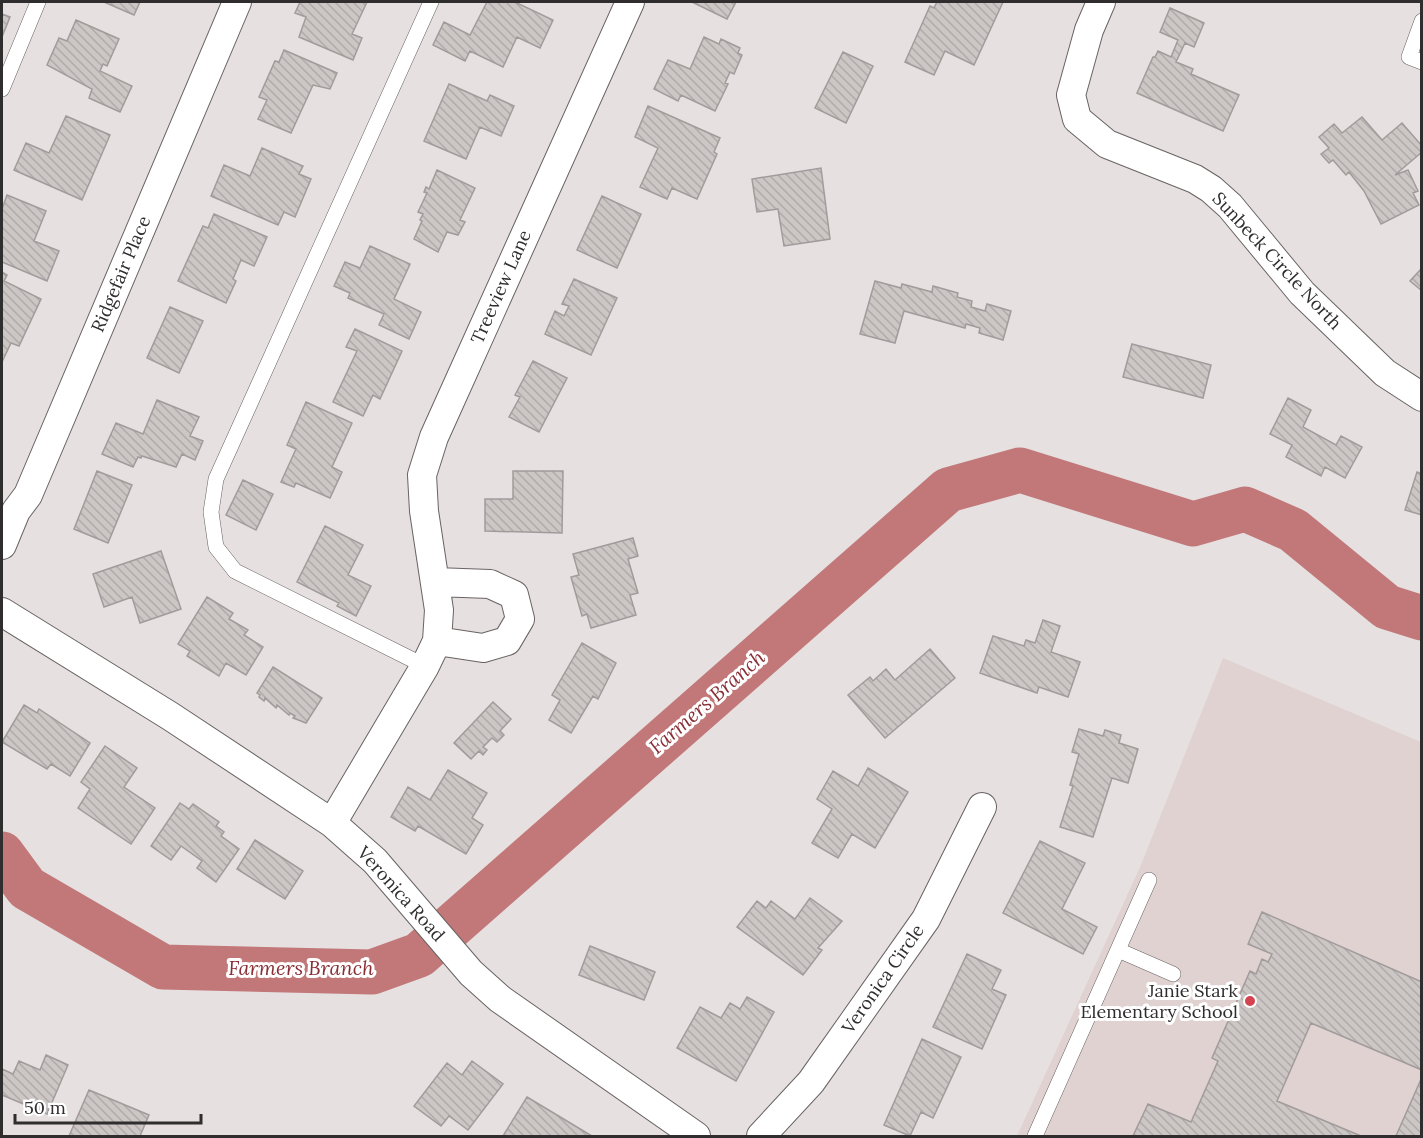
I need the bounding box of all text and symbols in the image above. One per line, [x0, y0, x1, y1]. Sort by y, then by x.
street label: Sunbeck Circle North [1208, 187, 1347, 334]
street label: Ridgefair Place [86, 212, 155, 335]
street label: Treeview Lane [465, 226, 536, 347]
water label: Farmers Branch [644, 644, 770, 759]
street label: Veronica Road [352, 841, 450, 946]
street label: Veronica Circle [836, 919, 929, 1039]
water label: Farmers Branch [228, 955, 374, 980]
place label: Janie Stark Elementary School [1080, 979, 1238, 1023]
marker: Janie Stark Elementary School [1243, 994, 1257, 1008]
scale bar [15, 1087, 201, 1125]
text: 50 m [24, 1096, 66, 1119]

